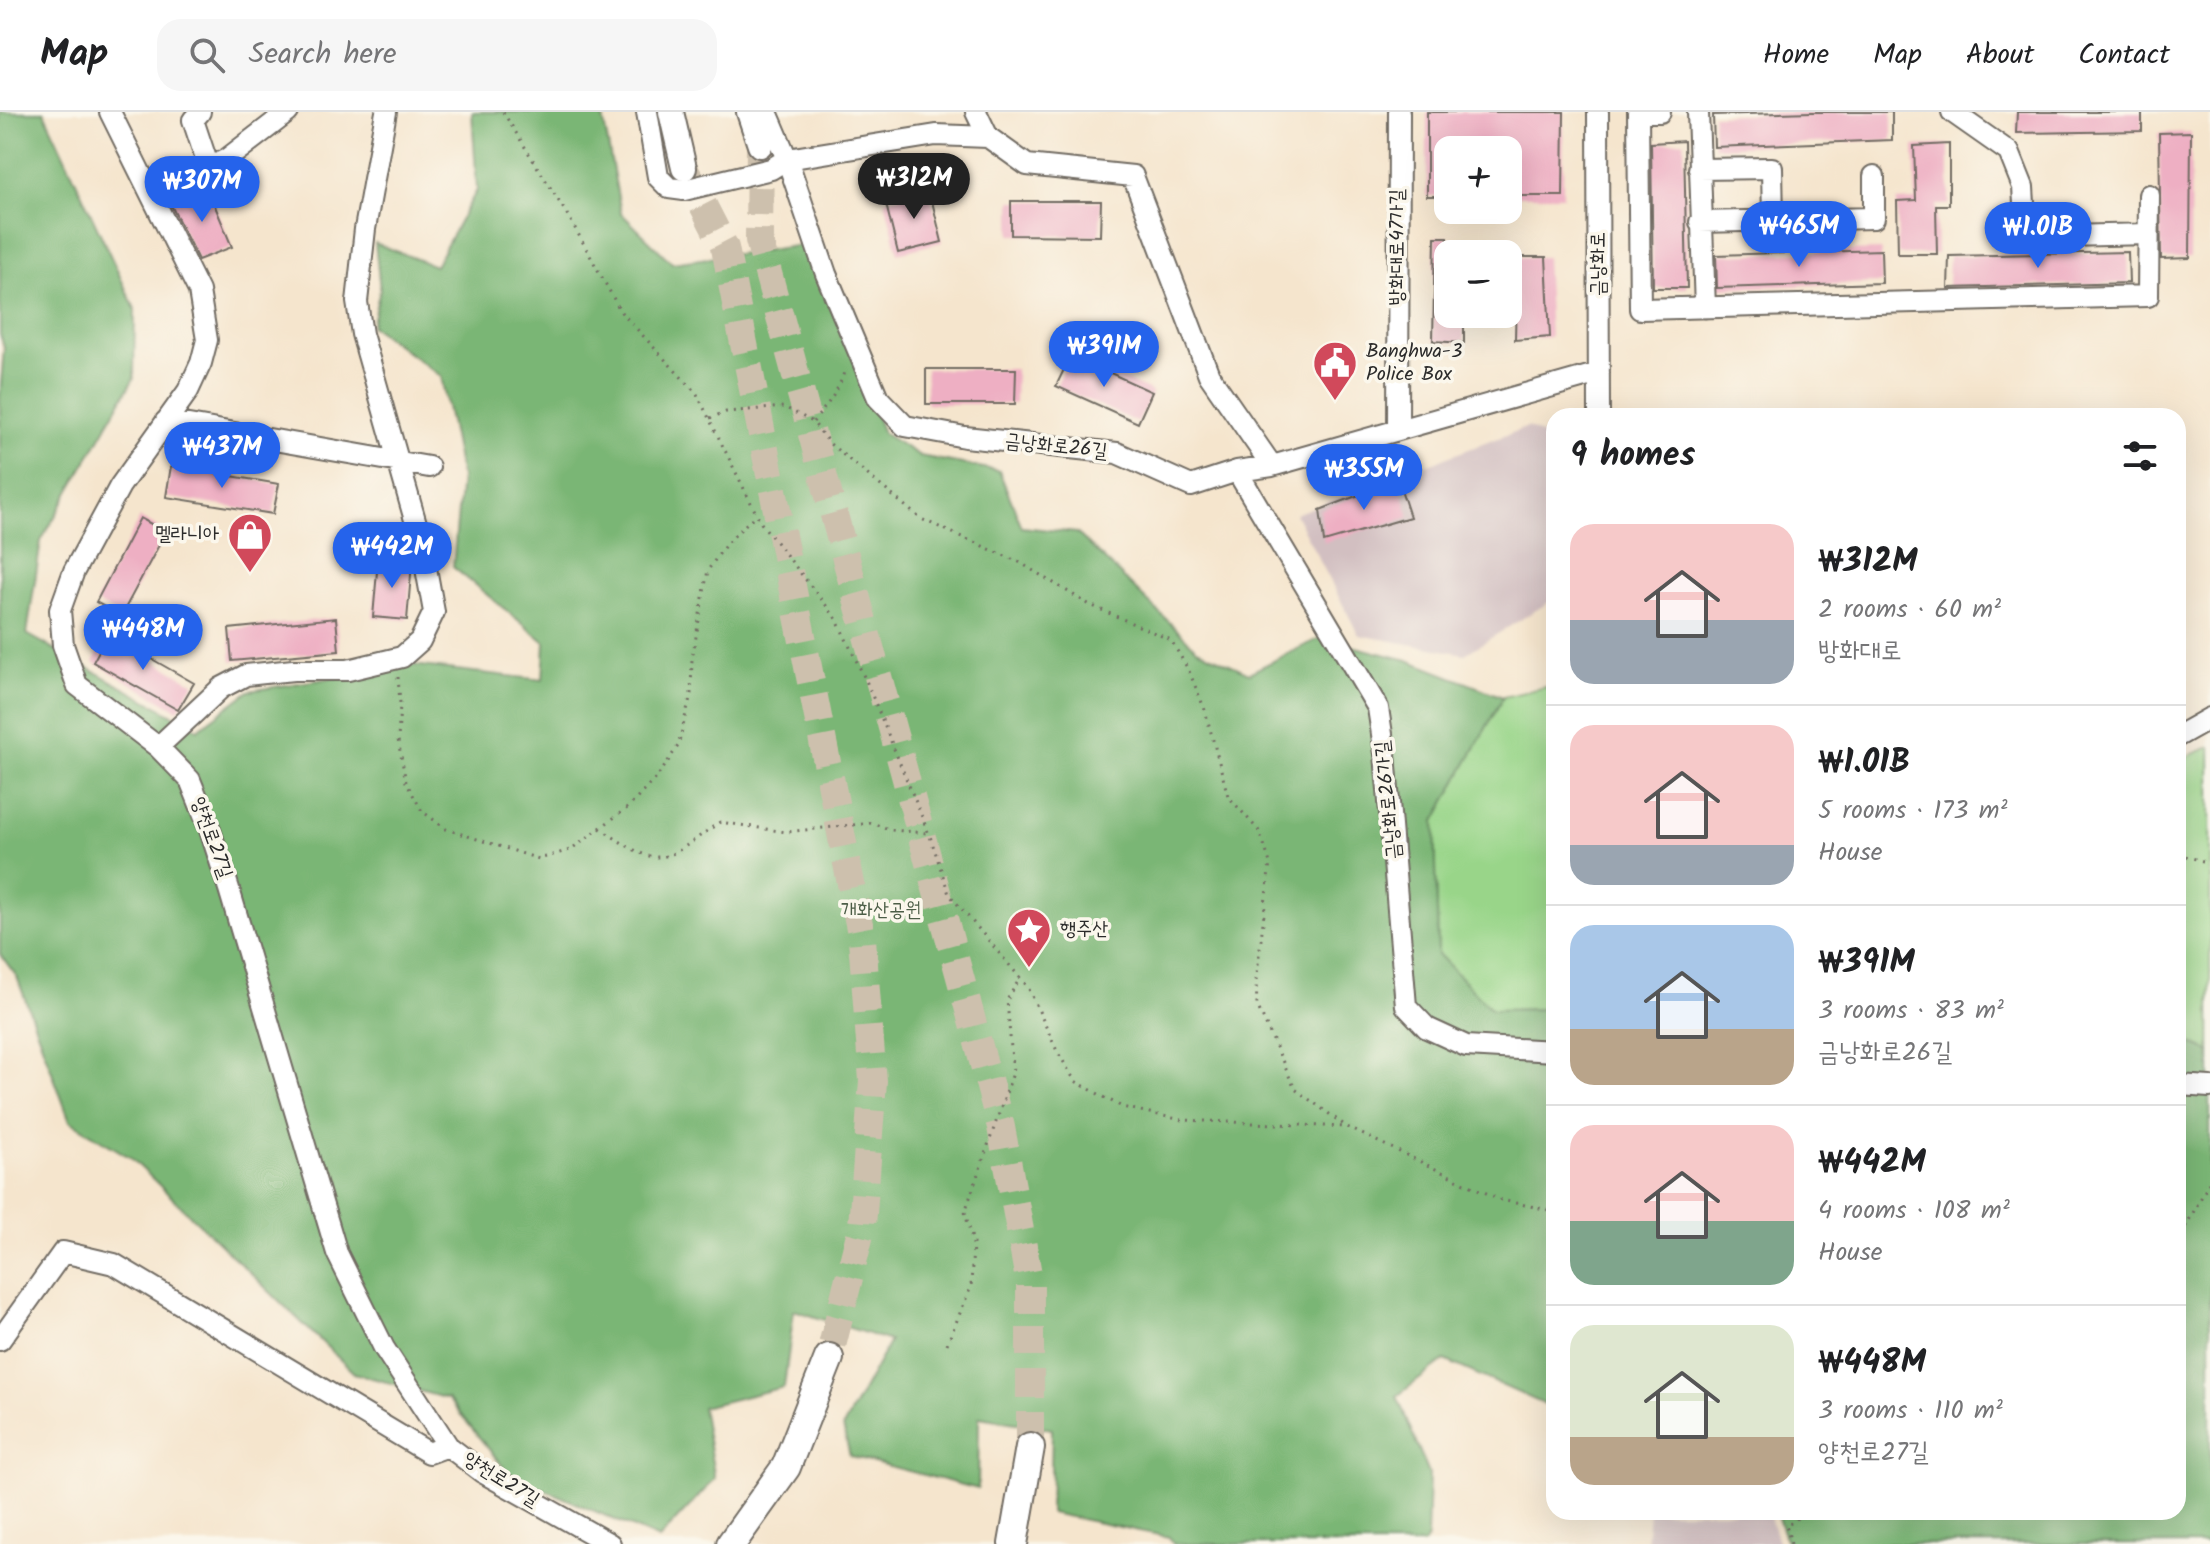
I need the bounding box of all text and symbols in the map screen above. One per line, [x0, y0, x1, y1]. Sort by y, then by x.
search box [157, 19, 717, 91]
text: Map [40, 25, 109, 85]
text: Search here [249, 31, 396, 79]
icon: search [185, 33, 229, 77]
text: Home [1763, 33, 1829, 78]
text: Map [1873, 33, 1922, 78]
text: About [1966, 33, 2034, 78]
text: Contact [2078, 33, 2170, 78]
map controls [1434, 136, 1522, 328]
button: + [1434, 136, 1522, 224]
pin: ₩312M [858, 153, 970, 221]
pin: ₩307M [146, 156, 258, 224]
text: ₩312M [876, 158, 952, 200]
text: ₩307M [163, 161, 241, 203]
street label: 방화대로47가길 [1382, 189, 1414, 305]
pin: ₩465M [1743, 201, 1855, 269]
pin: ₩1.01B [1973, 202, 2103, 270]
text: ₩465M [1759, 206, 1839, 248]
text: ₩1.01B [2003, 207, 2073, 249]
street label: 금낭화로 [1583, 232, 1615, 296]
button: − [1434, 240, 1522, 328]
pin: ₩391M [1048, 321, 1160, 389]
text: ₩391M [1067, 326, 1141, 368]
place label: Banghwa-3 Police Box [1366, 336, 1462, 391]
public building icon: Banghwa-3 Police Box [1311, 339, 1359, 402]
pin: ₩437M [166, 422, 278, 490]
street label: 금낭화로26길 [1003, 426, 1109, 468]
text: ₩437M [182, 427, 262, 469]
text: 9 homes [1570, 429, 1695, 483]
icon: filters [2118, 434, 2162, 478]
pin: ₩355M [1308, 444, 1420, 512]
text: ₩355M [1324, 449, 1404, 491]
shop icon: 멜라니아 [226, 511, 274, 574]
place label: 멜라니아 [155, 519, 219, 551]
pin: ₩442M [336, 522, 448, 590]
text: ₩442M [351, 527, 433, 569]
text: ₩312M [1818, 535, 1918, 589]
icon: home [1634, 556, 1730, 652]
text: 2 rooms · 60 m² [1818, 589, 2001, 631]
pin: ₩448M [87, 604, 199, 672]
text: ₩448M [102, 609, 184, 651]
text: 방화대로 [1818, 631, 1902, 673]
text: ₩1.01B [1818, 736, 1911, 790]
street label: 금낭화로26가길 [1367, 739, 1411, 861]
icon: home [1634, 757, 1730, 853]
text: 5 rooms · 173 m² [1818, 790, 2007, 832]
street label: 양천로27길 [181, 792, 241, 884]
text: House [1818, 832, 1882, 874]
park label: 개화산공원 [841, 895, 921, 927]
place icon: 행주산 [1005, 906, 1053, 969]
place label: 행주산 [1060, 914, 1108, 946]
text: ₩391M [1818, 936, 1915, 990]
icon: home [1634, 957, 1730, 1053]
text: 3 rooms · 83 m² [1818, 990, 2004, 1032]
text: 금낭화로26길 [1818, 1032, 1952, 1074]
text: ₩442M [1818, 1136, 1926, 1190]
icon: home [1634, 1157, 1730, 1253]
text: 4 rooms · 108 m² [1818, 1190, 2010, 1232]
text: House [1818, 1232, 1882, 1274]
text: ₩448M [1818, 1336, 1926, 1390]
icon: home [1634, 1357, 1730, 1453]
text: 3 rooms · 110 m² [1818, 1390, 2003, 1432]
text: 양천로27길 [1818, 1432, 1929, 1474]
street label: 양천로27길 [456, 1444, 546, 1516]

